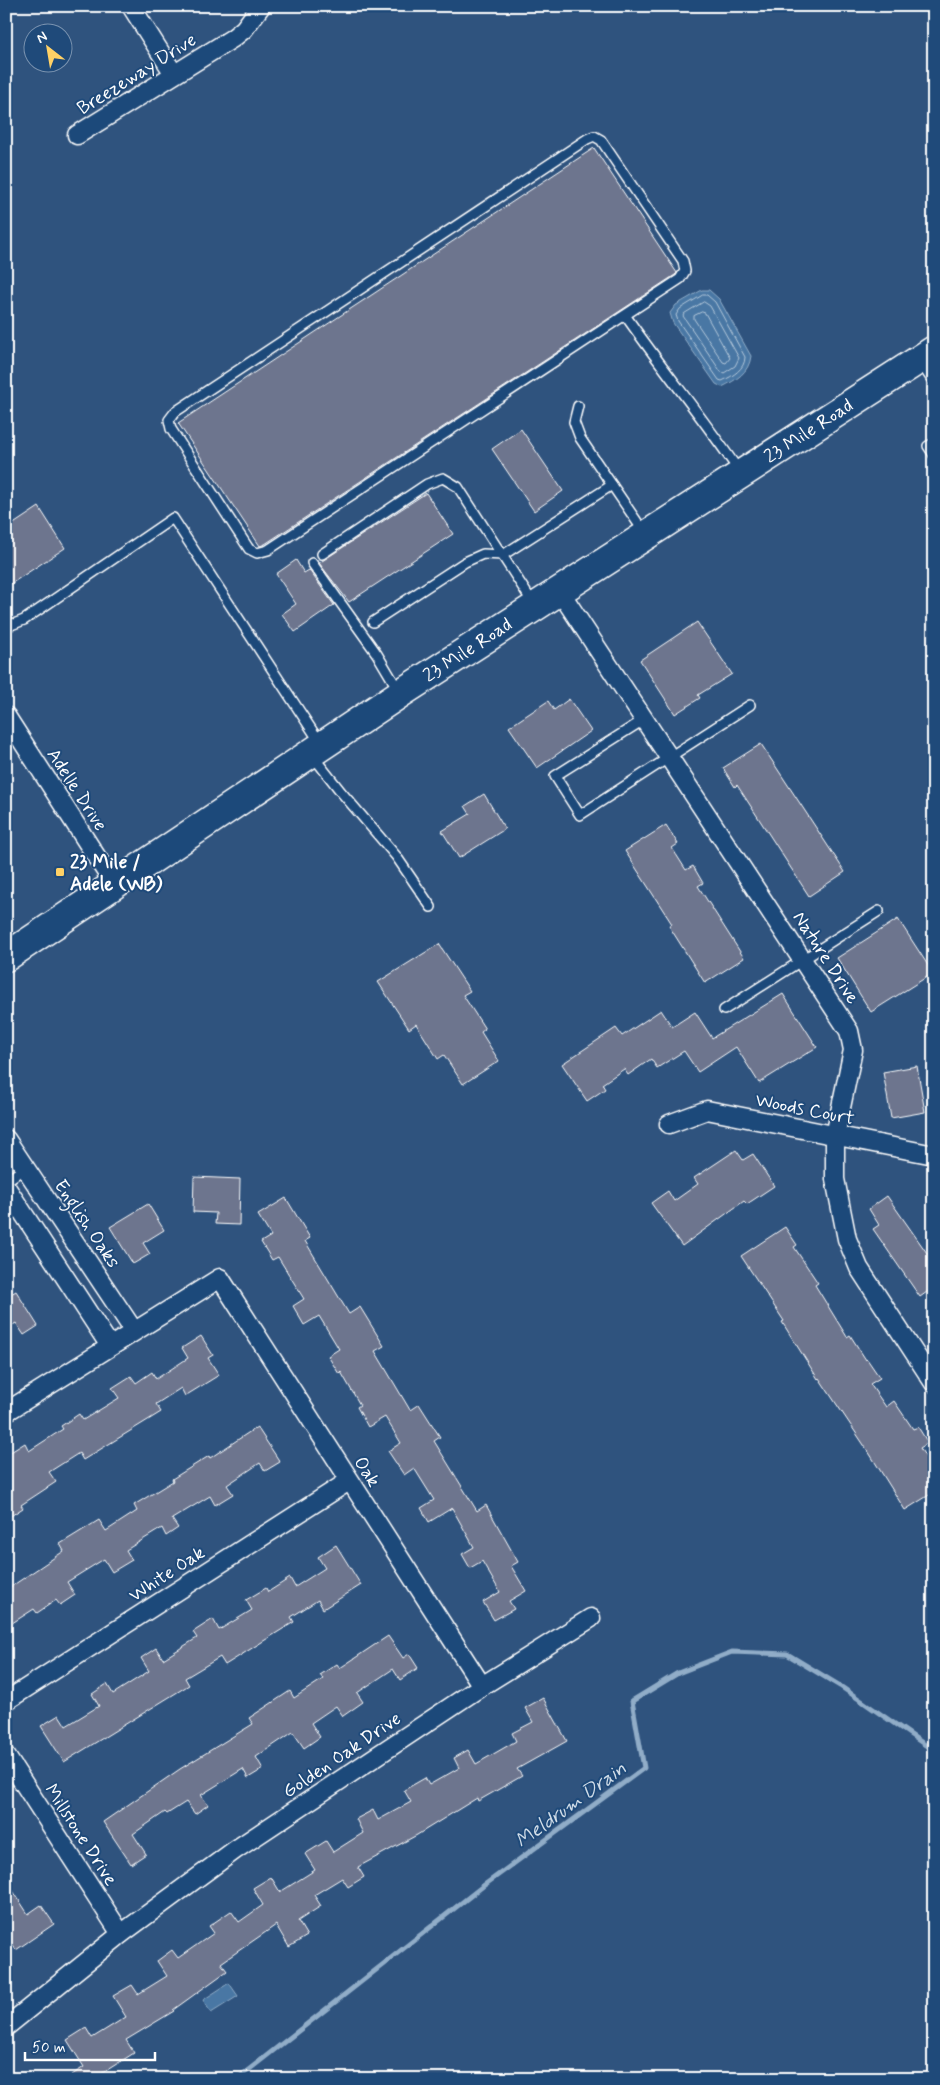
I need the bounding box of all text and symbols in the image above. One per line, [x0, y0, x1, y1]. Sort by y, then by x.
north arrow [22, 22, 72, 72]
text: N [33, 28, 50, 48]
street label: Breezeway Drive [72, 28, 201, 121]
street label: 23 Mile Road [760, 393, 858, 469]
street label: 23 Mile Road [419, 612, 517, 688]
street label: Adelle Drive [41, 744, 113, 836]
place label: 23 Mile / Adele (WB) [70, 850, 162, 897]
marker: 23 Mile / Adele (WB) [54, 866, 66, 878]
street label: Nature Drive [787, 907, 865, 1009]
street label: Woods Court [753, 1088, 856, 1131]
street label: English Oaks [45, 1175, 126, 1275]
street label: Oak [348, 1452, 386, 1492]
street label: White Oak [124, 1540, 210, 1608]
street label: Golden Oak Drive [278, 1706, 406, 1804]
water label: Meldrum Drain [510, 1756, 632, 1855]
street label: Millstone Drive [38, 1779, 123, 1891]
scale bar [25, 2030, 155, 2062]
text: 50 m [32, 2038, 66, 2058]

